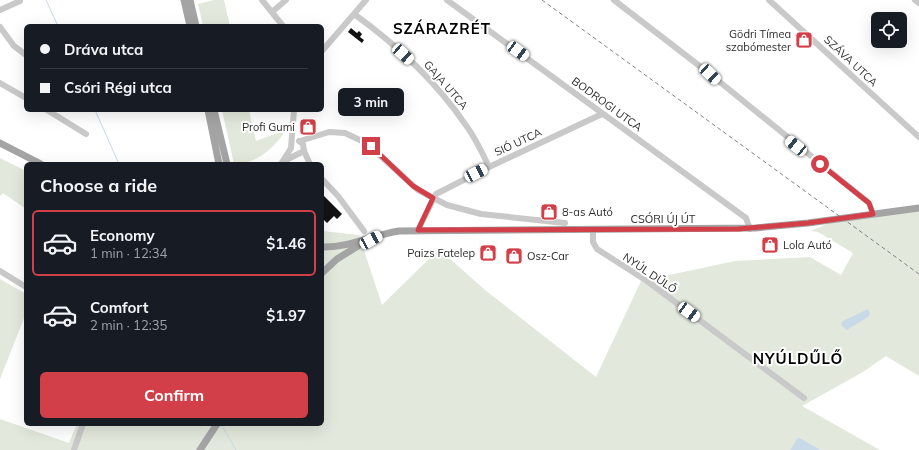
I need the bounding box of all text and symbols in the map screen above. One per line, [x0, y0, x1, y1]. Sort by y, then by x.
map controls [871, 12, 907, 48]
button: locate [871, 12, 907, 48]
district label: SZÁRAZRÉT [393, 19, 491, 38]
place label: Gödri Tímea szabómester [726, 27, 791, 54]
shop icon: Gödri Tímea szabómester [794, 30, 814, 50]
street label: SZÁVA UTCA [821, 33, 881, 89]
car [505, 39, 531, 63]
text: Dráva utca [64, 40, 143, 59]
car [390, 42, 416, 66]
street label: GAJA UTCA [421, 58, 471, 112]
car [697, 61, 723, 87]
street label: BODROGI UTCA [569, 74, 645, 134]
text: Csóri Régi utca [64, 78, 172, 97]
callout: 3 min [338, 88, 404, 116]
text: 3 min [354, 94, 388, 110]
shop icon: Profi Gumi [298, 117, 318, 137]
place label: Profi Gumi [242, 120, 295, 134]
street label: SIÓ UTCA [492, 125, 544, 159]
car [783, 134, 809, 158]
route end [362, 137, 380, 155]
route start [811, 155, 829, 173]
car [463, 162, 489, 184]
text: Choose a ride [40, 174, 157, 197]
shop icon: 8-as Autó [539, 202, 559, 222]
place label: 8-as Autó [562, 205, 613, 219]
street label: CSÓRI ÚJ ÚT [631, 212, 696, 226]
icon: car [42, 225, 78, 261]
text: Economy [90, 226, 155, 245]
car [358, 229, 384, 251]
text: $1.46 [266, 234, 306, 253]
shop icon: Lola Autó [760, 235, 780, 255]
place label: Lola Autó [783, 238, 832, 252]
shop icon: Paizs Fatelep [478, 243, 498, 263]
text: 1 min · 12:34 [90, 245, 167, 261]
place label: Paizs Fatelep [407, 246, 475, 260]
shop icon: Osz-Car [504, 246, 524, 266]
place label: Osz-Car [527, 249, 569, 263]
street label: NYÚL DŰLŐ [620, 249, 680, 296]
icon: car [42, 297, 78, 333]
text: Comfort [90, 298, 148, 317]
car [676, 300, 702, 324]
text: $1.97 [266, 306, 306, 325]
text: 2 min · 12:35 [90, 317, 167, 333]
district label: NYÚLDŰLŐ [753, 349, 843, 368]
button: Confirm [40, 372, 308, 418]

